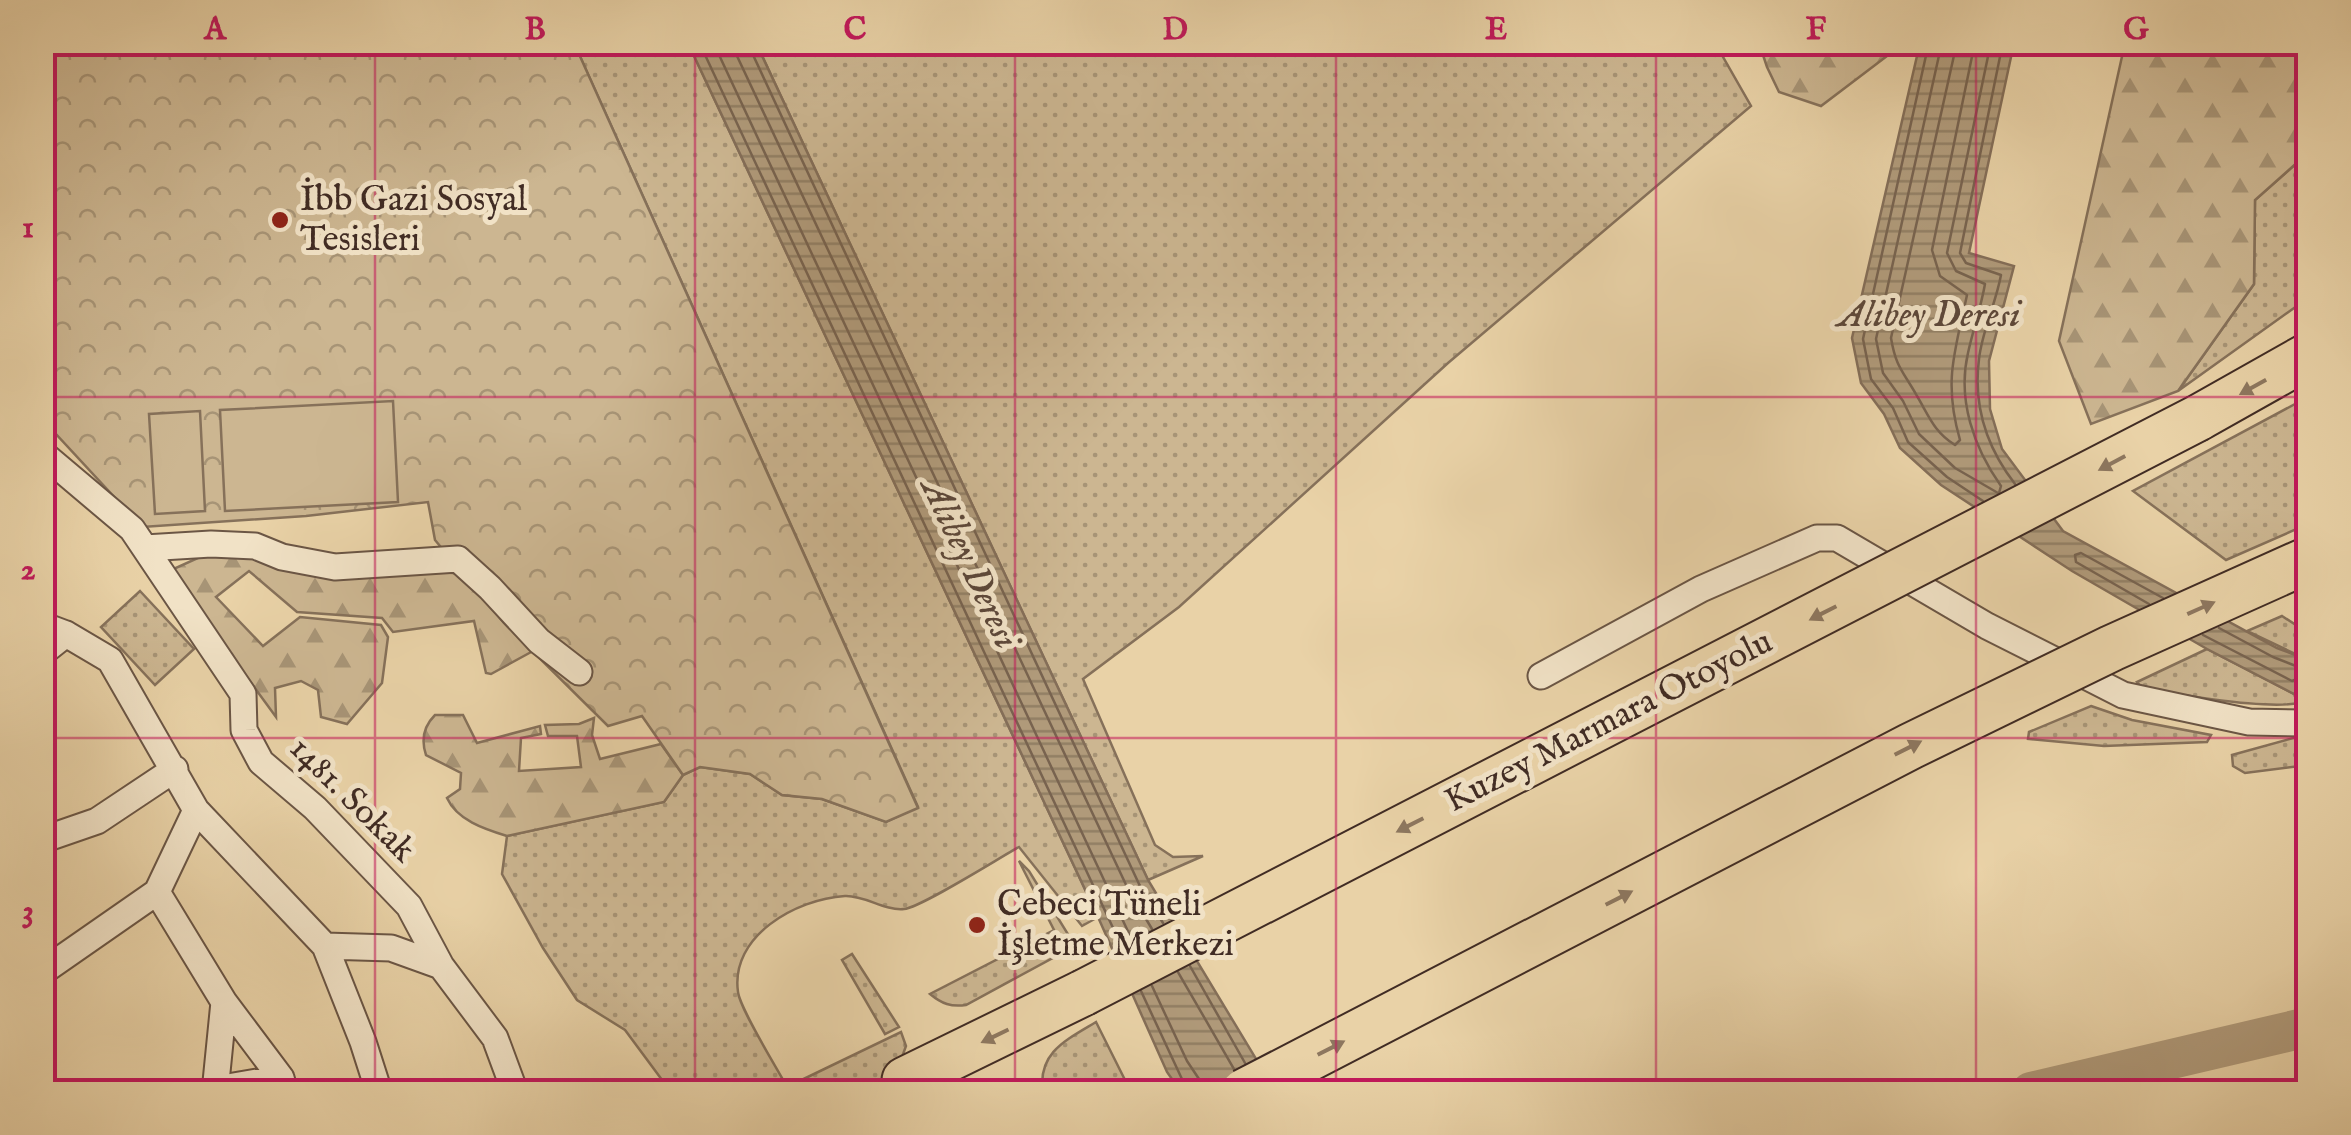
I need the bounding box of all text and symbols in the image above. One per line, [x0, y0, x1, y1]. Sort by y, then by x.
text: A [202, 10, 227, 51]
text: B [524, 10, 546, 51]
text: C [844, 10, 867, 51]
text: D [1162, 10, 1188, 51]
text: E [1485, 10, 1507, 51]
text: F [1806, 10, 1827, 51]
text: G [2123, 10, 2149, 51]
place label: İbb Gazi Sosyal Tesisleri [300, 177, 527, 263]
text: 1 [22, 208, 34, 249]
marker: İbb Gazi Sosyal Tesisleri [269, 209, 291, 231]
water label: Alibey Deresi [1834, 292, 2022, 340]
one-way arrow [2239, 378, 2268, 395]
one-way arrow [2098, 454, 2127, 471]
water label: Alibey Deresi [907, 467, 1030, 659]
text: 2 [20, 550, 36, 591]
one-way arrow [2186, 600, 2216, 616]
one-way arrow [1809, 604, 1838, 621]
street label: Kuzey Marmara Otoyolu [1438, 620, 1780, 824]
street label: 1481. Sokak [279, 727, 425, 873]
one-way arrow [1893, 740, 1922, 757]
one-way arrow [1395, 816, 1424, 833]
place label: Cebeci Tüneli İşletme Merkezi [997, 883, 1234, 968]
one-way arrow [1605, 890, 1634, 907]
text: 3 [22, 892, 34, 933]
marker: Cebeci Tüneli İşletme Merkezi [966, 914, 988, 936]
one-way arrow [981, 1027, 1010, 1044]
one-way arrow [1316, 1039, 1345, 1056]

